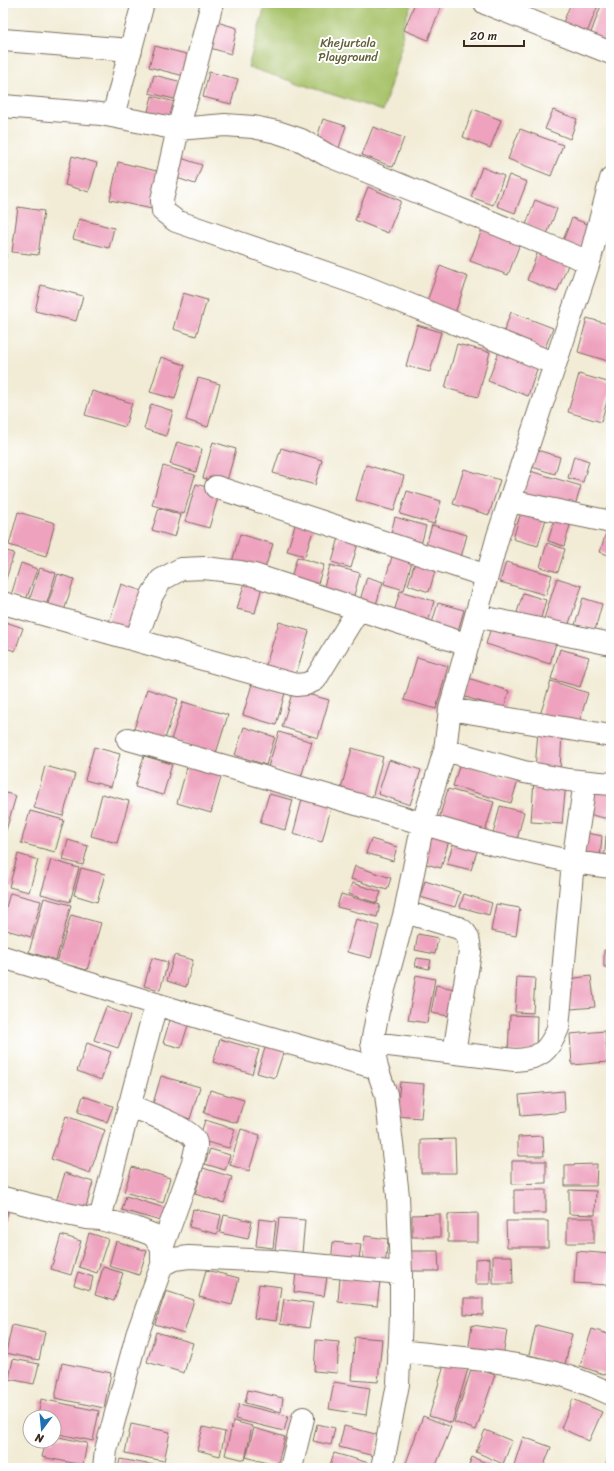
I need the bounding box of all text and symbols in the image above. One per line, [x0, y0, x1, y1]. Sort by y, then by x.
scale bar [464, 22, 524, 48]
text: 20 m [470, 25, 497, 47]
park label: Khejurtala Playground [318, 32, 378, 68]
north arrow [22, 1409, 62, 1449]
text: N [33, 1428, 47, 1449]

